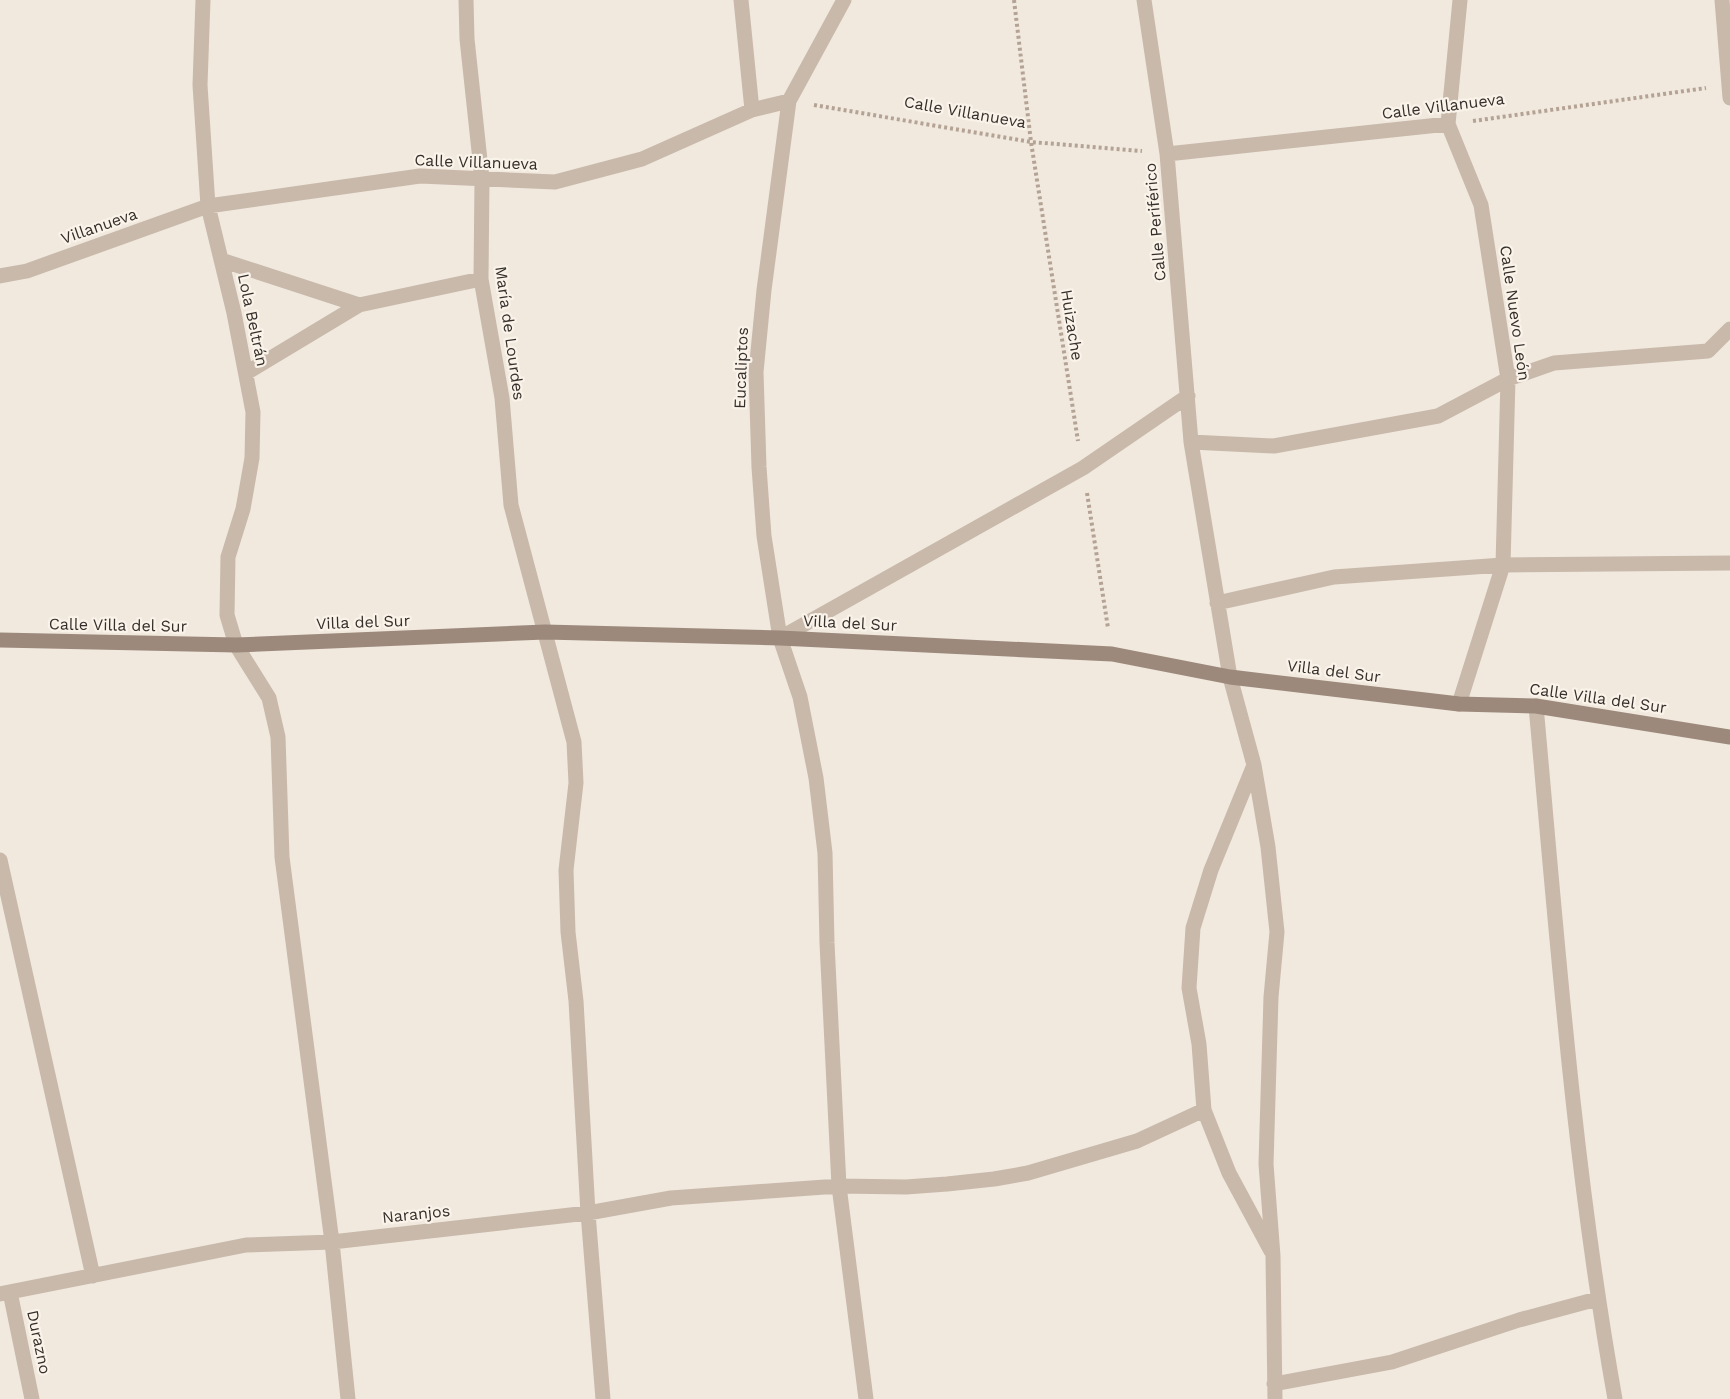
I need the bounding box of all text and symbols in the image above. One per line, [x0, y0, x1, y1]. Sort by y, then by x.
street label: Calle Villanueva [1381, 89, 1505, 123]
street label: Calle Villanueva [903, 92, 1027, 132]
street label: Calle Villanueva [414, 150, 538, 174]
street label: Calle Periférico [1140, 162, 1170, 282]
street label: Villanueva [58, 204, 140, 248]
street label: Calle Nuevo León [1496, 244, 1534, 382]
street label: María de Lourdes [491, 265, 529, 401]
street label: Lola Beltrán [234, 272, 272, 368]
street label: Huizache [1057, 288, 1087, 362]
street label: Eucaliptos [730, 327, 752, 409]
street label: Villa del Sur [316, 611, 411, 633]
street label: Villa del Sur [802, 611, 898, 635]
street label: Calle Villa del Sur [49, 614, 188, 636]
street label: Villa del Sur [1286, 656, 1382, 686]
street label: Calle Villa del Sur [1528, 679, 1668, 717]
street label: Naranjos [381, 1201, 451, 1227]
street label: Durazno [23, 1308, 55, 1376]

